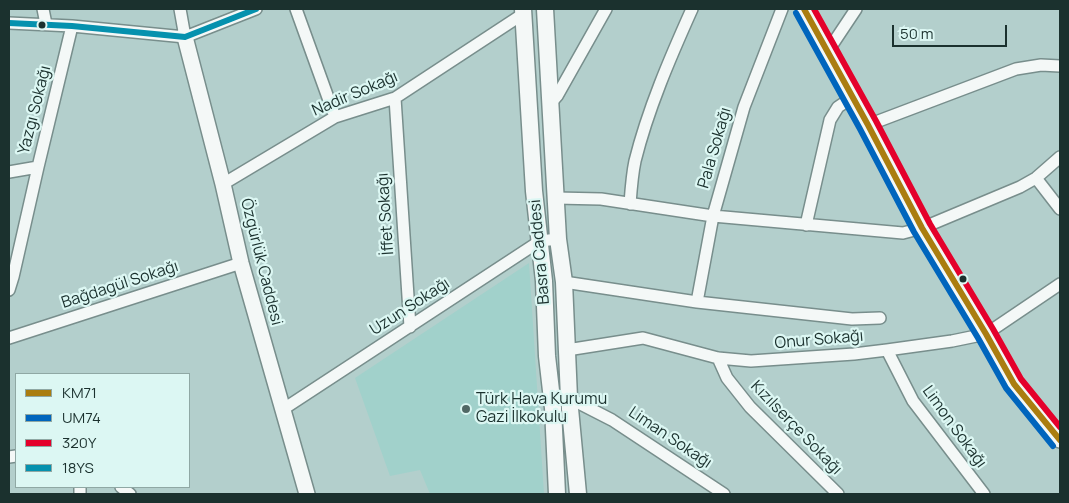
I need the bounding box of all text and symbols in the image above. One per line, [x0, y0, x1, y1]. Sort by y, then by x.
scale bar [894, 15, 1009, 47]
unlabelled marker [37, 20, 47, 30]
text: 50 m [900, 23, 934, 44]
street label: Yazgı Sokağı [15, 64, 55, 156]
street label: Nadir Sokağı [309, 67, 401, 121]
street label: Pala Sokağı [694, 105, 736, 191]
street label: İffet Sokağı [374, 172, 398, 256]
street label: Özgürlük Caddesi [236, 197, 286, 327]
street label: Basra Caddesi [526, 199, 554, 305]
street label: Bağdagül Sokağı [59, 257, 181, 313]
street label: Uzun Sokağı [366, 274, 454, 340]
unlabelled marker [958, 274, 968, 284]
street label: Onur Sokağı [774, 327, 864, 353]
legend [15, 373, 190, 488]
street label: Kızılserçe Sokağı [746, 377, 846, 479]
text: KM71 [62, 382, 97, 403]
street label: Limon Sokağı [918, 382, 990, 472]
place label: Türk Hava Kurumu Gazi İlkokulu [476, 390, 607, 428]
marker: Türk Hava Kurumu Gazi İlkokulu [460, 403, 472, 415]
street label: Liman Sokağı [625, 403, 715, 473]
text: UM74 [62, 407, 101, 428]
text: 320Y [62, 432, 96, 453]
text: 18YS [62, 457, 94, 478]

